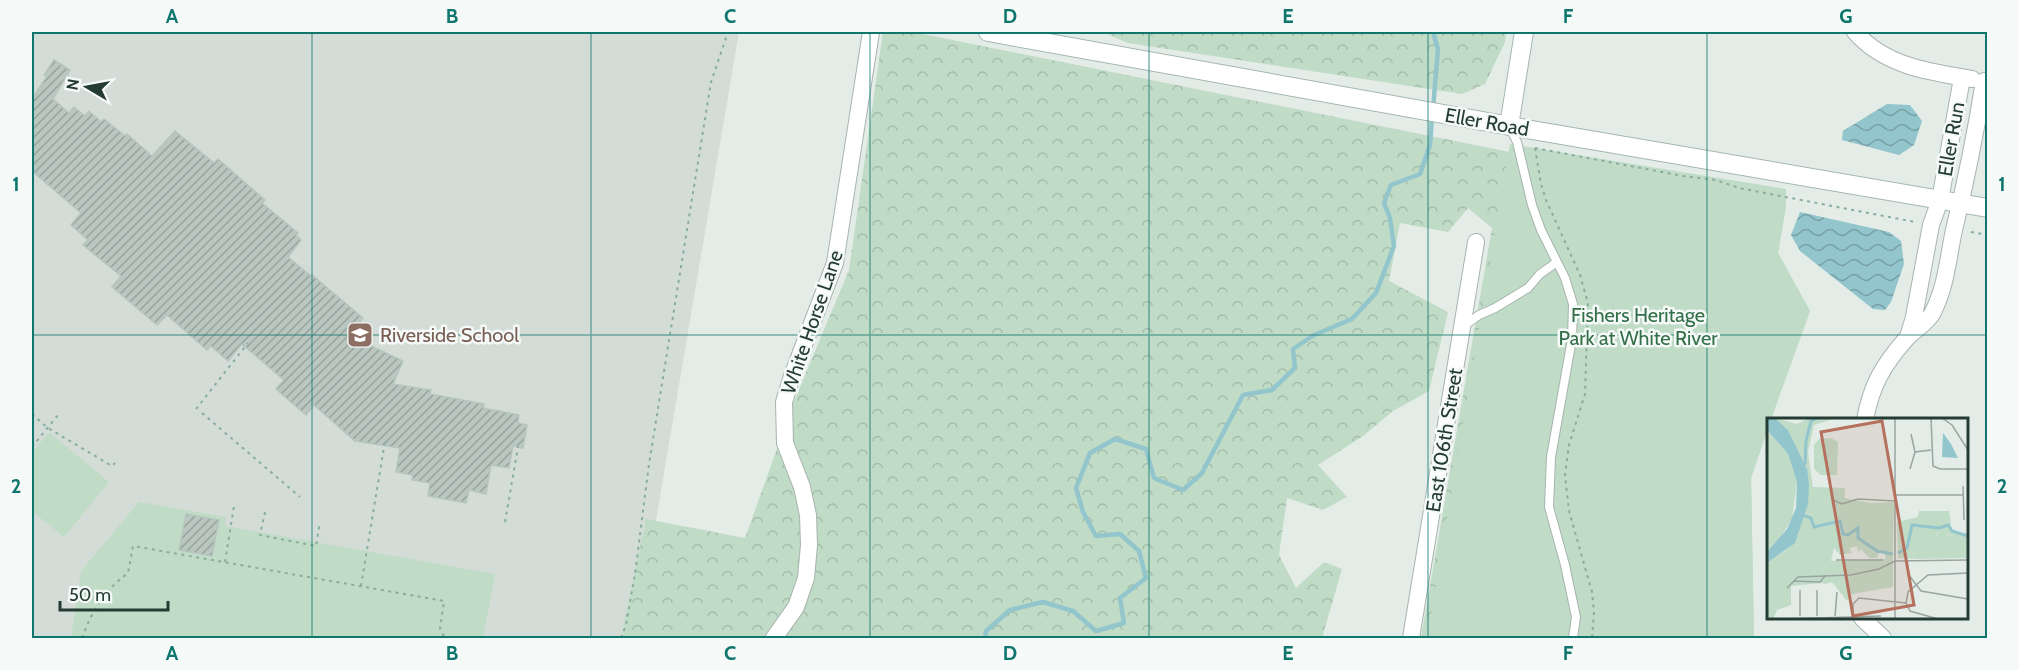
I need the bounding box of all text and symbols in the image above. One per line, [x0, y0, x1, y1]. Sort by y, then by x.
text: A [166, 4, 179, 28]
text: B [446, 4, 458, 28]
text: C [724, 4, 736, 28]
text: D [1003, 4, 1017, 28]
text: E [1282, 4, 1294, 28]
text: F [1563, 4, 1574, 28]
text: G [1839, 4, 1853, 28]
north arrow [57, 57, 117, 117]
text: N [62, 77, 83, 92]
street label: Eller Run [1933, 100, 1969, 178]
street label: Eller Road [1443, 103, 1531, 141]
text: 1 [12, 172, 20, 196]
text: 1 [1998, 172, 2006, 196]
street label: White Horse Lane [776, 247, 848, 397]
park label: Fishers Heritage Park at White River [1559, 303, 1718, 350]
school or university icon: Riverside School [345, 320, 375, 350]
place label: Riverside School [380, 323, 519, 347]
street label: East 106th Street [1421, 366, 1467, 514]
inset map [1767, 418, 1968, 619]
text: 2 [11, 474, 21, 498]
text: 2 [1997, 474, 2007, 498]
scale bar [60, 574, 168, 612]
text: 50 m [69, 584, 111, 606]
text: A [166, 641, 179, 665]
text: B [446, 641, 458, 665]
text: C [724, 641, 736, 665]
text: D [1003, 641, 1017, 665]
text: E [1282, 641, 1294, 665]
text: F [1563, 641, 1574, 665]
text: G [1839, 641, 1853, 665]

